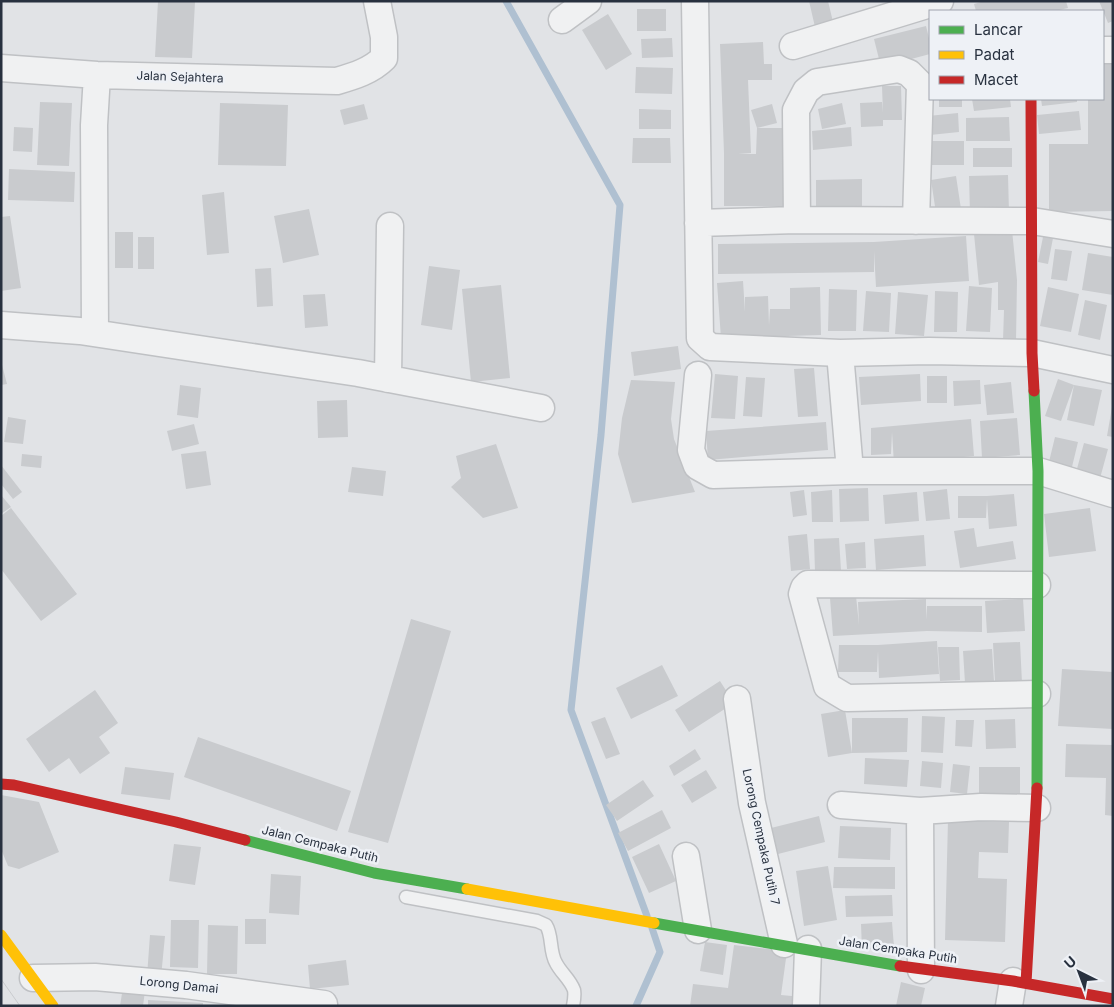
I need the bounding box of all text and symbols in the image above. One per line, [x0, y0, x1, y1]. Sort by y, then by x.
legend [929, 10, 1104, 100]
text: Lancar [974, 20, 1023, 39]
text: Padat [974, 45, 1015, 64]
street label: Jalan Sejahtera [136, 67, 224, 86]
text: Macet [974, 70, 1018, 89]
street label: Lorong Cempaka Putih 7 [740, 767, 783, 907]
street label: Jalan Cempaka Putih [260, 822, 380, 865]
street label: Jalan Cempaka Putih [838, 933, 958, 966]
north arrow [1054, 947, 1104, 997]
text: U [1060, 952, 1079, 972]
street label: Lorong Damai [139, 973, 219, 996]

